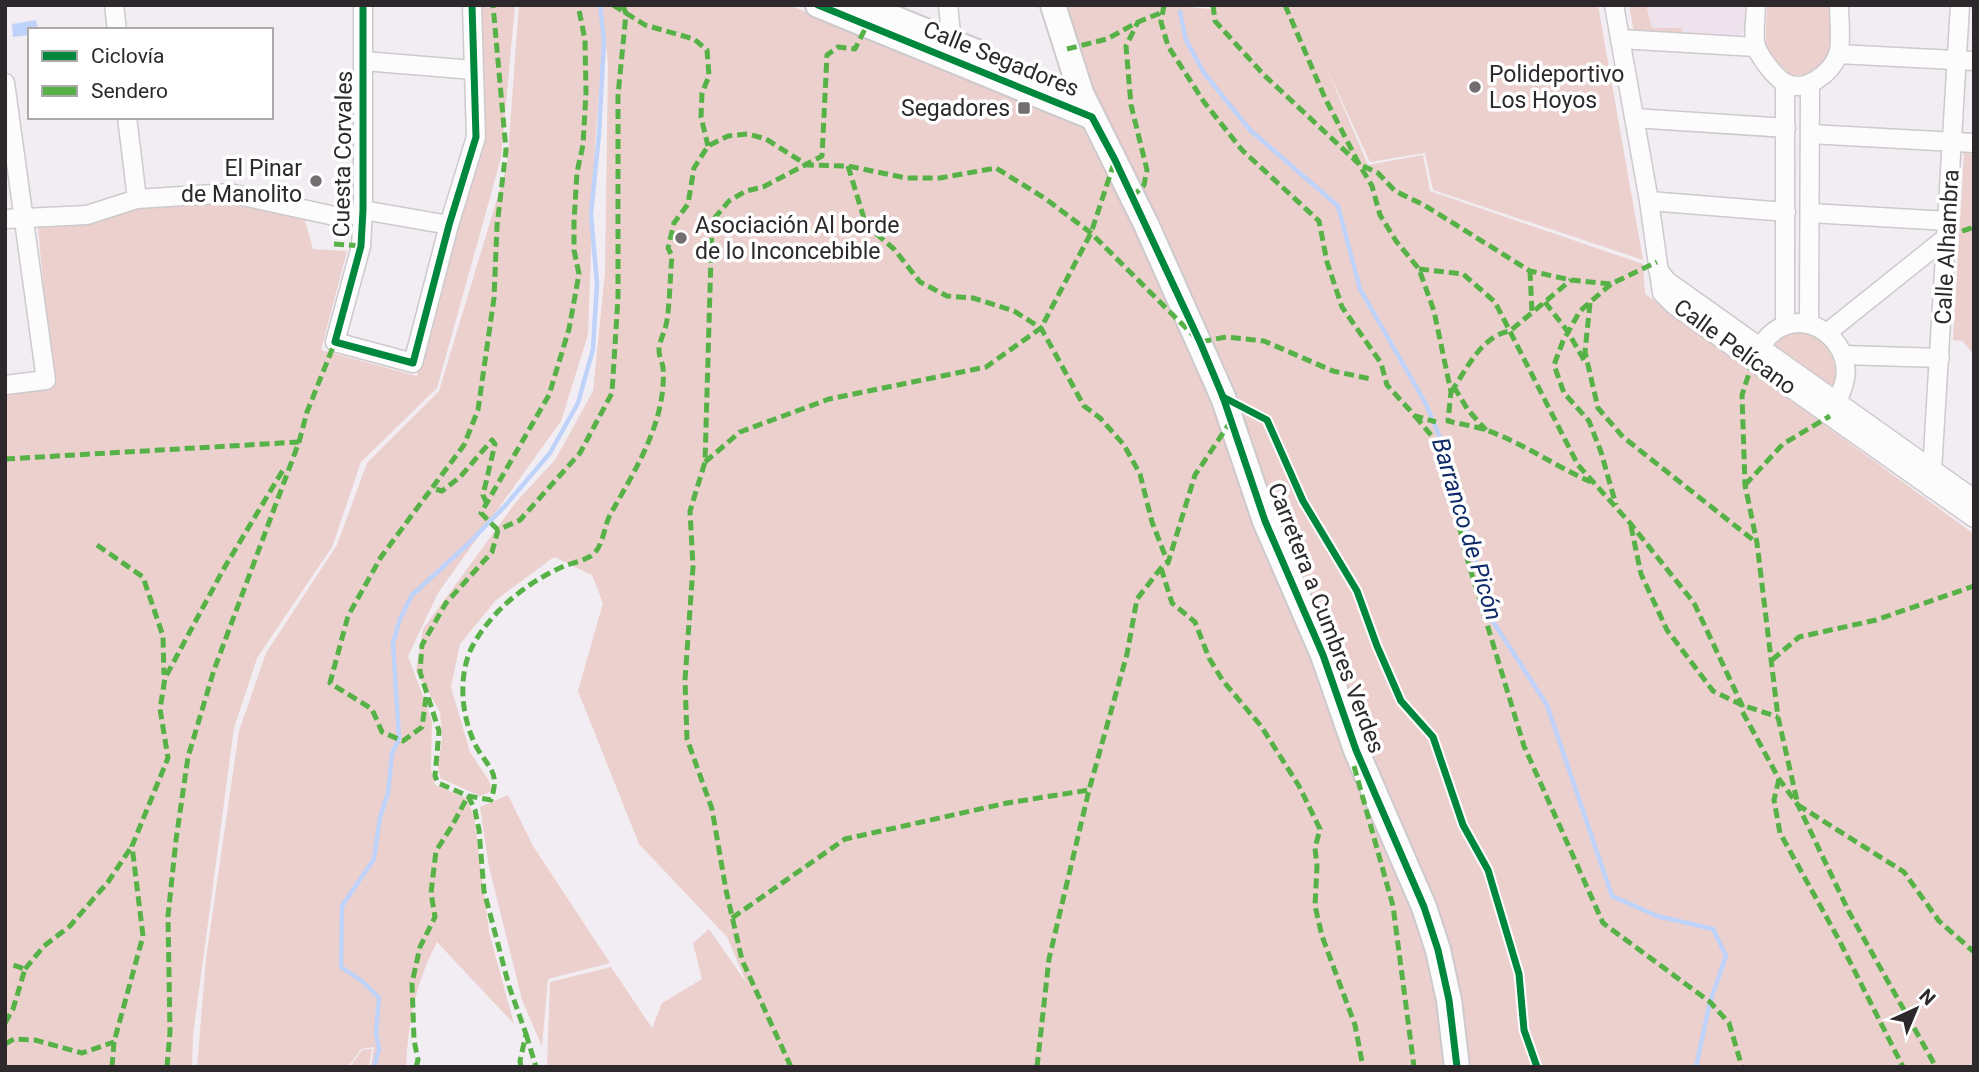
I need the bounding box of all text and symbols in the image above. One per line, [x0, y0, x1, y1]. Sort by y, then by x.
street label: Calle Segadores [919, 15, 1083, 103]
legend [28, 28, 273, 119]
text: Ciclovía [91, 44, 165, 68]
place label: Polideportivo Los Hoyos [1489, 61, 1624, 114]
street label: Cuesta Corvales [328, 70, 358, 238]
text: Sendero [91, 79, 168, 103]
marker: Polideportivo Los Hoyos [1467, 79, 1483, 95]
place label: Segadores [901, 95, 1010, 122]
marker: Segadores [1016, 100, 1032, 116]
place label: El Pinar de Manolito [181, 155, 302, 208]
street label: Calle Alhambra [1929, 169, 1965, 325]
marker: El Pinar de Manolito [308, 173, 324, 189]
place label: Asociación Al borde de lo Inconcebible [695, 212, 899, 265]
marker: Asociación Al borde de lo Inconcebible [673, 230, 689, 246]
street label: Calle Pelícano [1668, 294, 1802, 400]
water label: Barranco de Picón [1426, 434, 1508, 624]
street label: Carretera a Cumbres Verdes [1262, 479, 1390, 757]
north arrow [1881, 974, 1951, 1044]
text: N [1915, 984, 1940, 1010]

